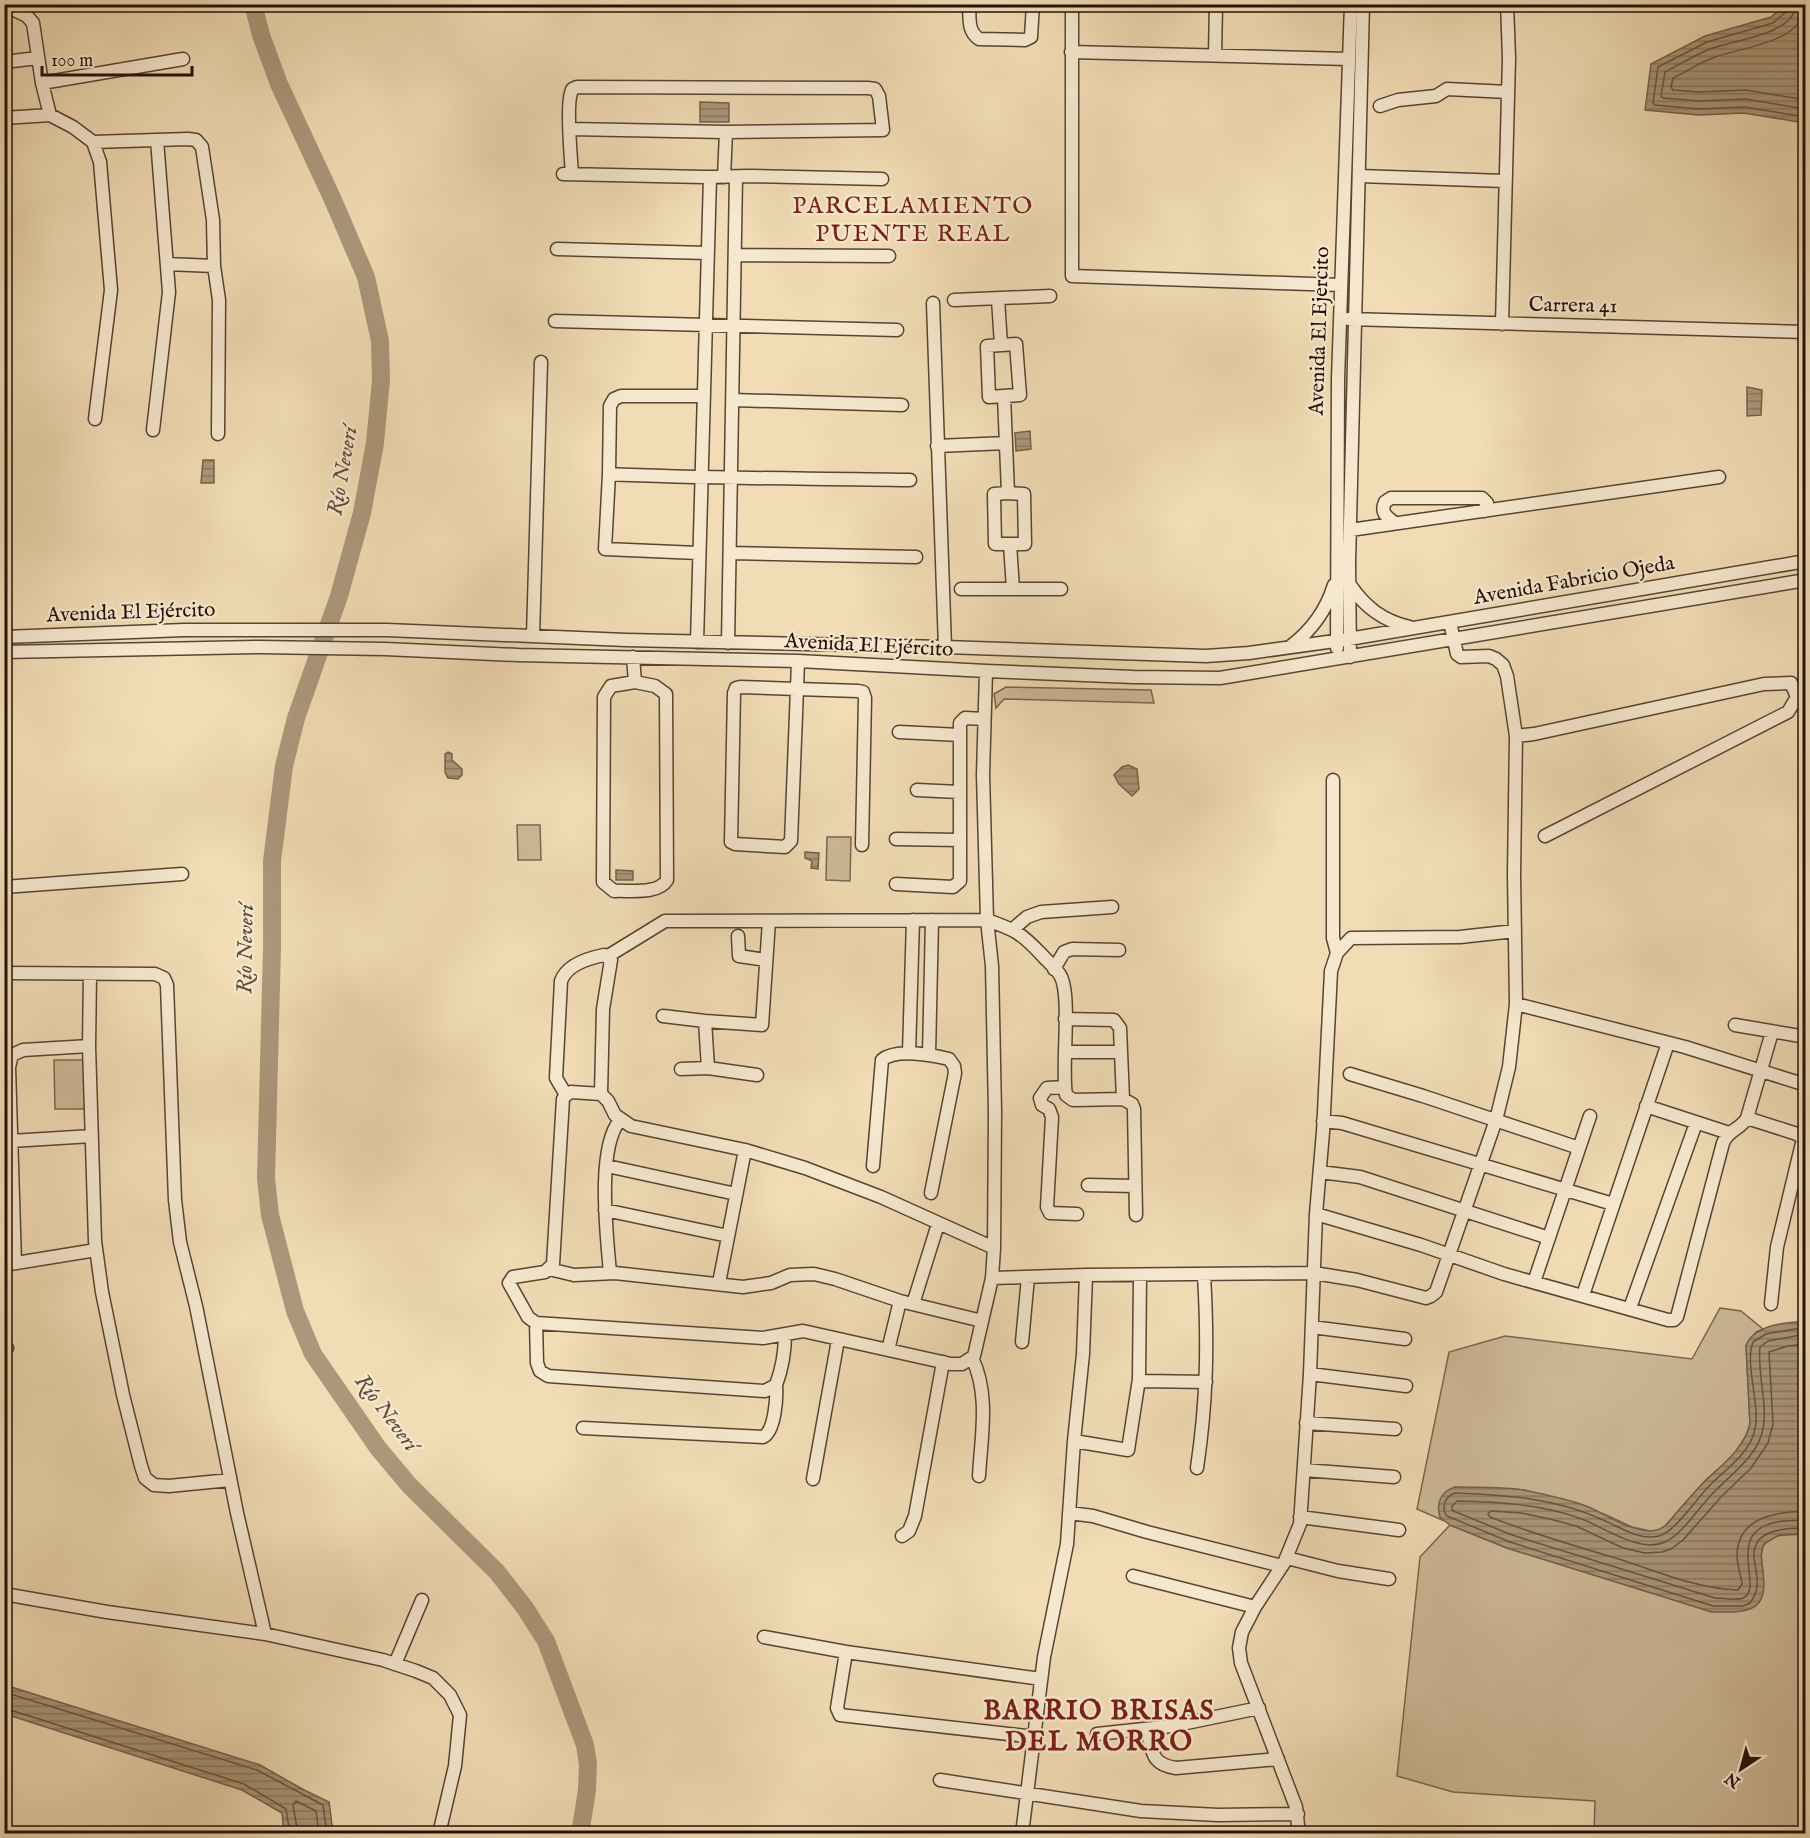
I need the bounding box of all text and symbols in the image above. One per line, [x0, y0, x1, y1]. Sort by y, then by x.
scale bar [42, 39, 192, 77]
text: 100 m [51, 50, 93, 73]
district label: PARCELAMIENTO PUENTE REAL [792, 191, 1034, 250]
street label: Avenida El Ejercito [1304, 246, 1336, 417]
street label: Carrera 41 [1528, 292, 1618, 320]
water label: Río Neverí [321, 421, 365, 518]
street label: Avenida Fabricio Ojeda [1471, 550, 1677, 612]
street label: Avenida El Ejército [45, 597, 216, 629]
street label: Avenida El Ejército [783, 628, 954, 664]
water label: Río Neverí [231, 900, 261, 994]
water label: Río Neverí [348, 1369, 426, 1460]
district label: BARRIO BRISAS DEL MORRO [983, 1695, 1215, 1760]
north arrow [1711, 1739, 1771, 1799]
text: N [1722, 1767, 1746, 1792]

